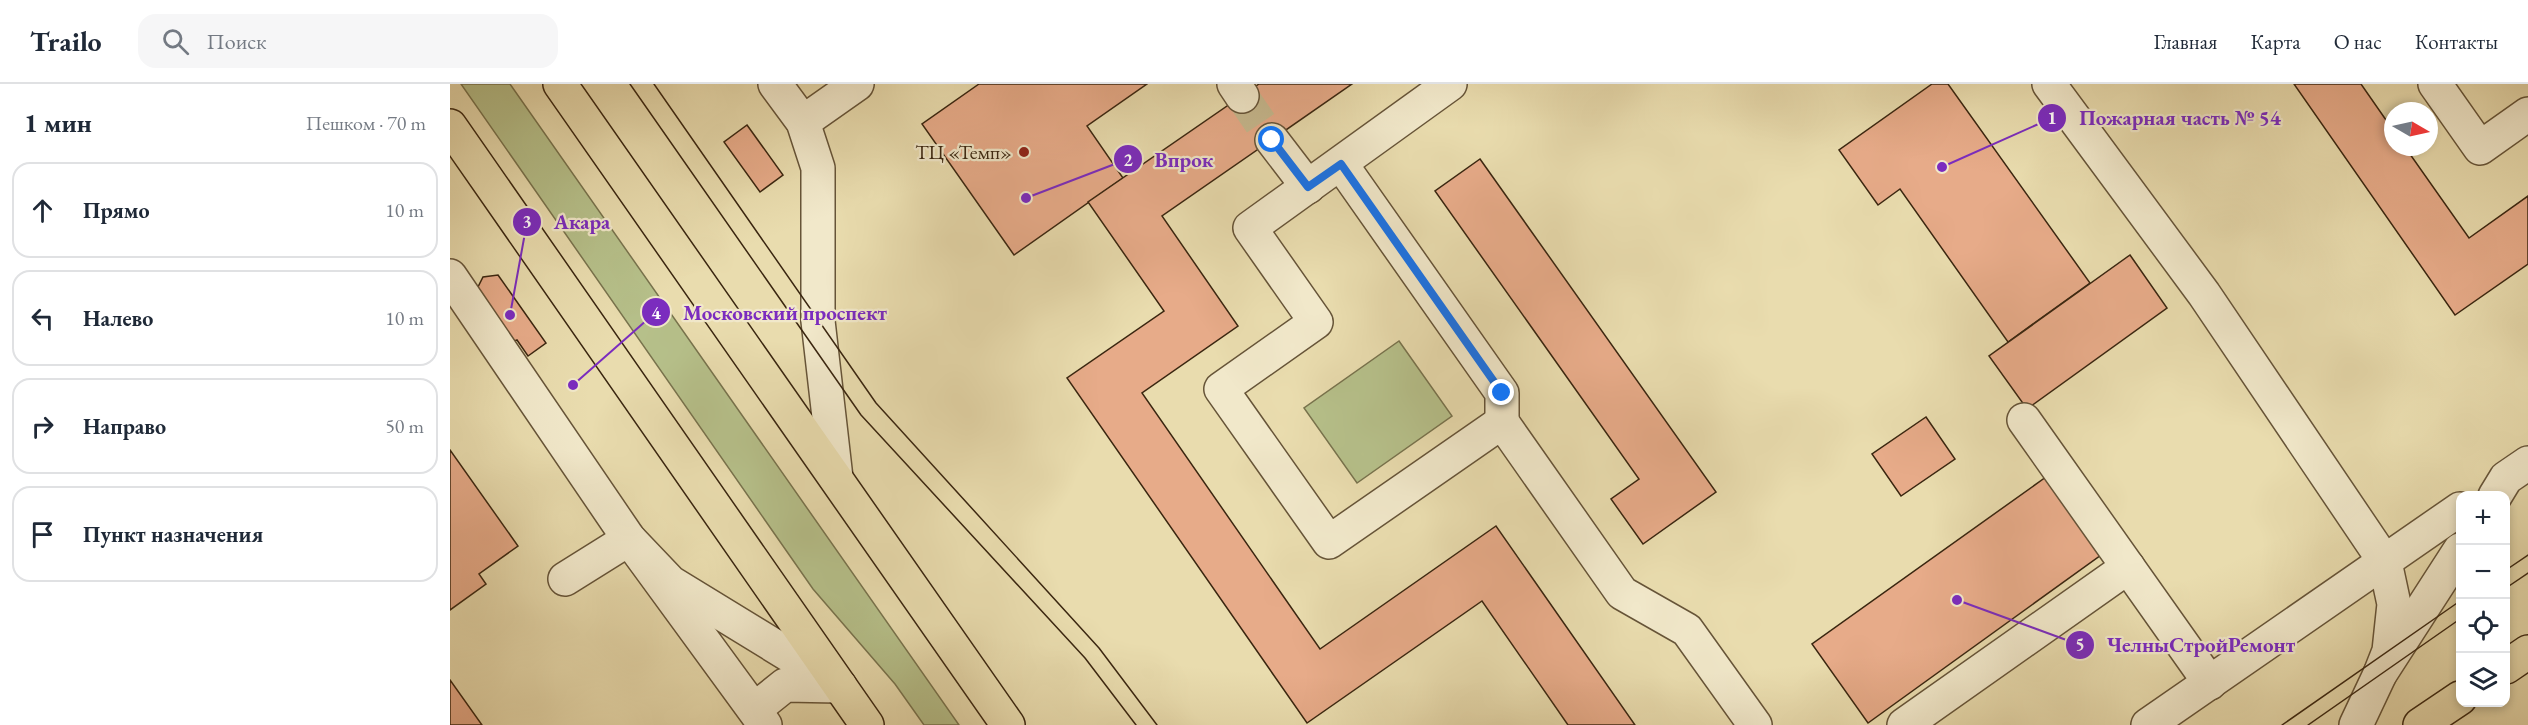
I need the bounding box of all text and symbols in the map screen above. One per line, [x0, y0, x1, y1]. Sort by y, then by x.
search box [138, 14, 558, 68]
text: Trailo [30, 23, 102, 59]
icon: search [159, 25, 192, 58]
text: Поиск [207, 27, 266, 56]
text: Главная [2153, 28, 2217, 55]
text: Карта [2250, 28, 2301, 55]
text: О нас [2334, 28, 2382, 55]
text: Контакты [2415, 28, 2498, 55]
callout: Пожарная часть № 54 [2037, 99, 2293, 138]
north arrow [2384, 102, 2438, 156]
text: Пожарная часть № 54 [2079, 104, 2282, 131]
text: 1 мин [24, 106, 92, 140]
text: 1 [2047, 106, 2057, 129]
text: Пешком · 70 m [306, 110, 426, 136]
route start [1258, 126, 1284, 152]
place label: ТЦ «Темп» [915, 139, 1012, 165]
callout: Впрок [1113, 140, 1226, 179]
marker: ТЦ «Темп» [1017, 145, 1031, 159]
text: Впрок [1155, 146, 1214, 173]
text: 2 [1123, 148, 1133, 171]
icon: ahead [26, 194, 59, 227]
text: Прямо [83, 196, 150, 225]
text: 10 m [385, 197, 424, 223]
callout: Акара [512, 202, 622, 241]
text: Акара [553, 208, 611, 235]
text: 3 [522, 210, 532, 233]
callout: Московский проспект [641, 293, 899, 332]
text: Московский проспект [683, 299, 888, 326]
text: 4 [651, 301, 661, 324]
icon: left [26, 302, 59, 335]
text: Налево [83, 304, 153, 333]
text: 10 m [385, 305, 424, 331]
route end [1488, 379, 1514, 405]
icon: right [26, 410, 59, 443]
text: Направо [83, 412, 166, 441]
text: 50 m [385, 413, 424, 439]
map controls [2456, 491, 2510, 707]
button: + [2456, 491, 2510, 545]
icon: arrive [26, 518, 59, 551]
text: Пункт назначения [83, 520, 263, 549]
button: − [2456, 545, 2510, 599]
button: locate [2456, 599, 2510, 653]
callout: ЧелныСтройРемонт [2065, 625, 2308, 664]
text: ЧелныСтройРемонт [2107, 631, 2296, 658]
text: 5 [2075, 633, 2085, 656]
button: layers [2456, 653, 2510, 707]

